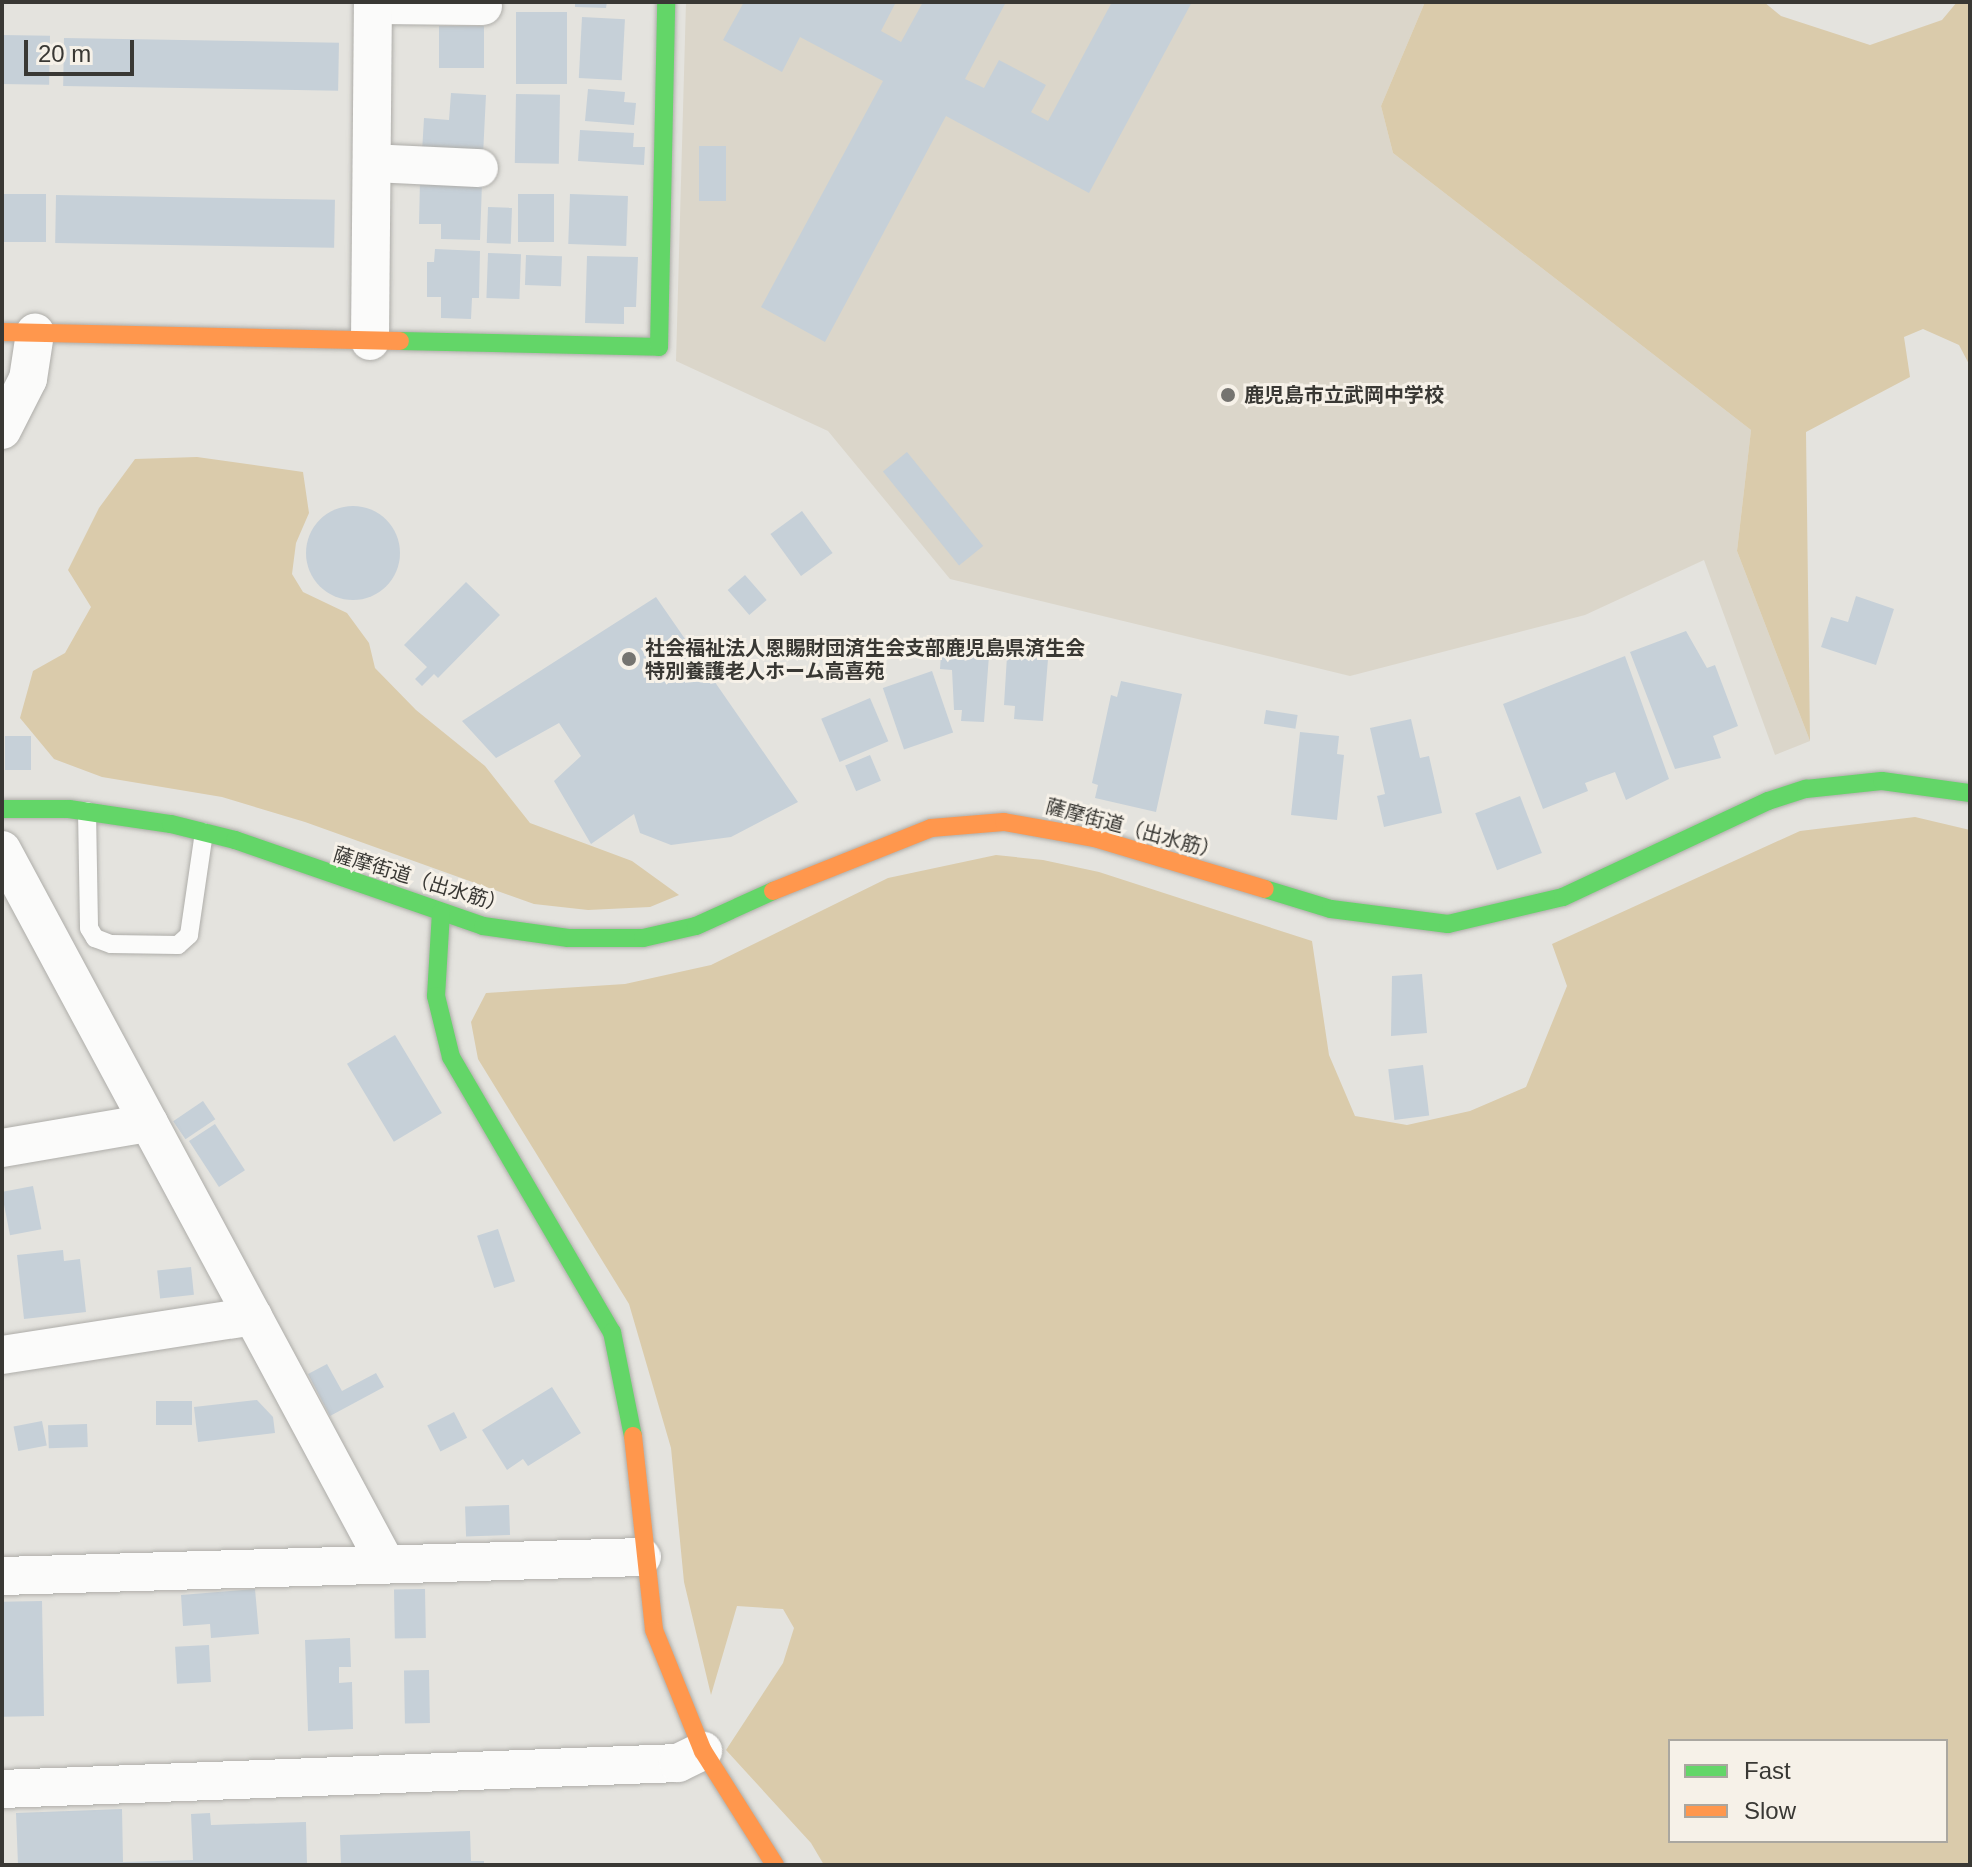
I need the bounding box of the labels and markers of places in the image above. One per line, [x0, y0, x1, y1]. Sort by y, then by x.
place label: 鹿児島市立武岡中学校 [1244, 383, 1444, 407]
marker: 鹿児島市立武岡中学校 [1219, 386, 1237, 404]
place label: 社会福祉法人恩賜財団済生会支部鹿児島県済生会 特別養護老人ホーム高喜苑 [645, 636, 1085, 683]
marker: 社会福祉法人恩賜財団済生会支部鹿児島県済生会 特別養護老人ホーム高喜苑 [620, 650, 638, 668]

